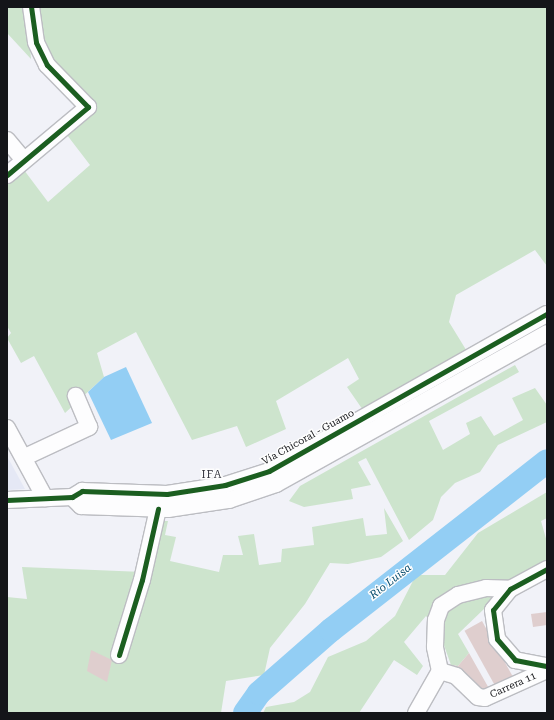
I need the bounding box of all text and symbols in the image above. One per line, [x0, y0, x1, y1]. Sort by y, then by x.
street label: Vía Chicoral - Guamo [260, 407, 356, 467]
district label: IFA [201, 468, 223, 482]
water label: Río Luisa [368, 562, 414, 602]
street label: Carrera 11 [488, 669, 538, 701]

